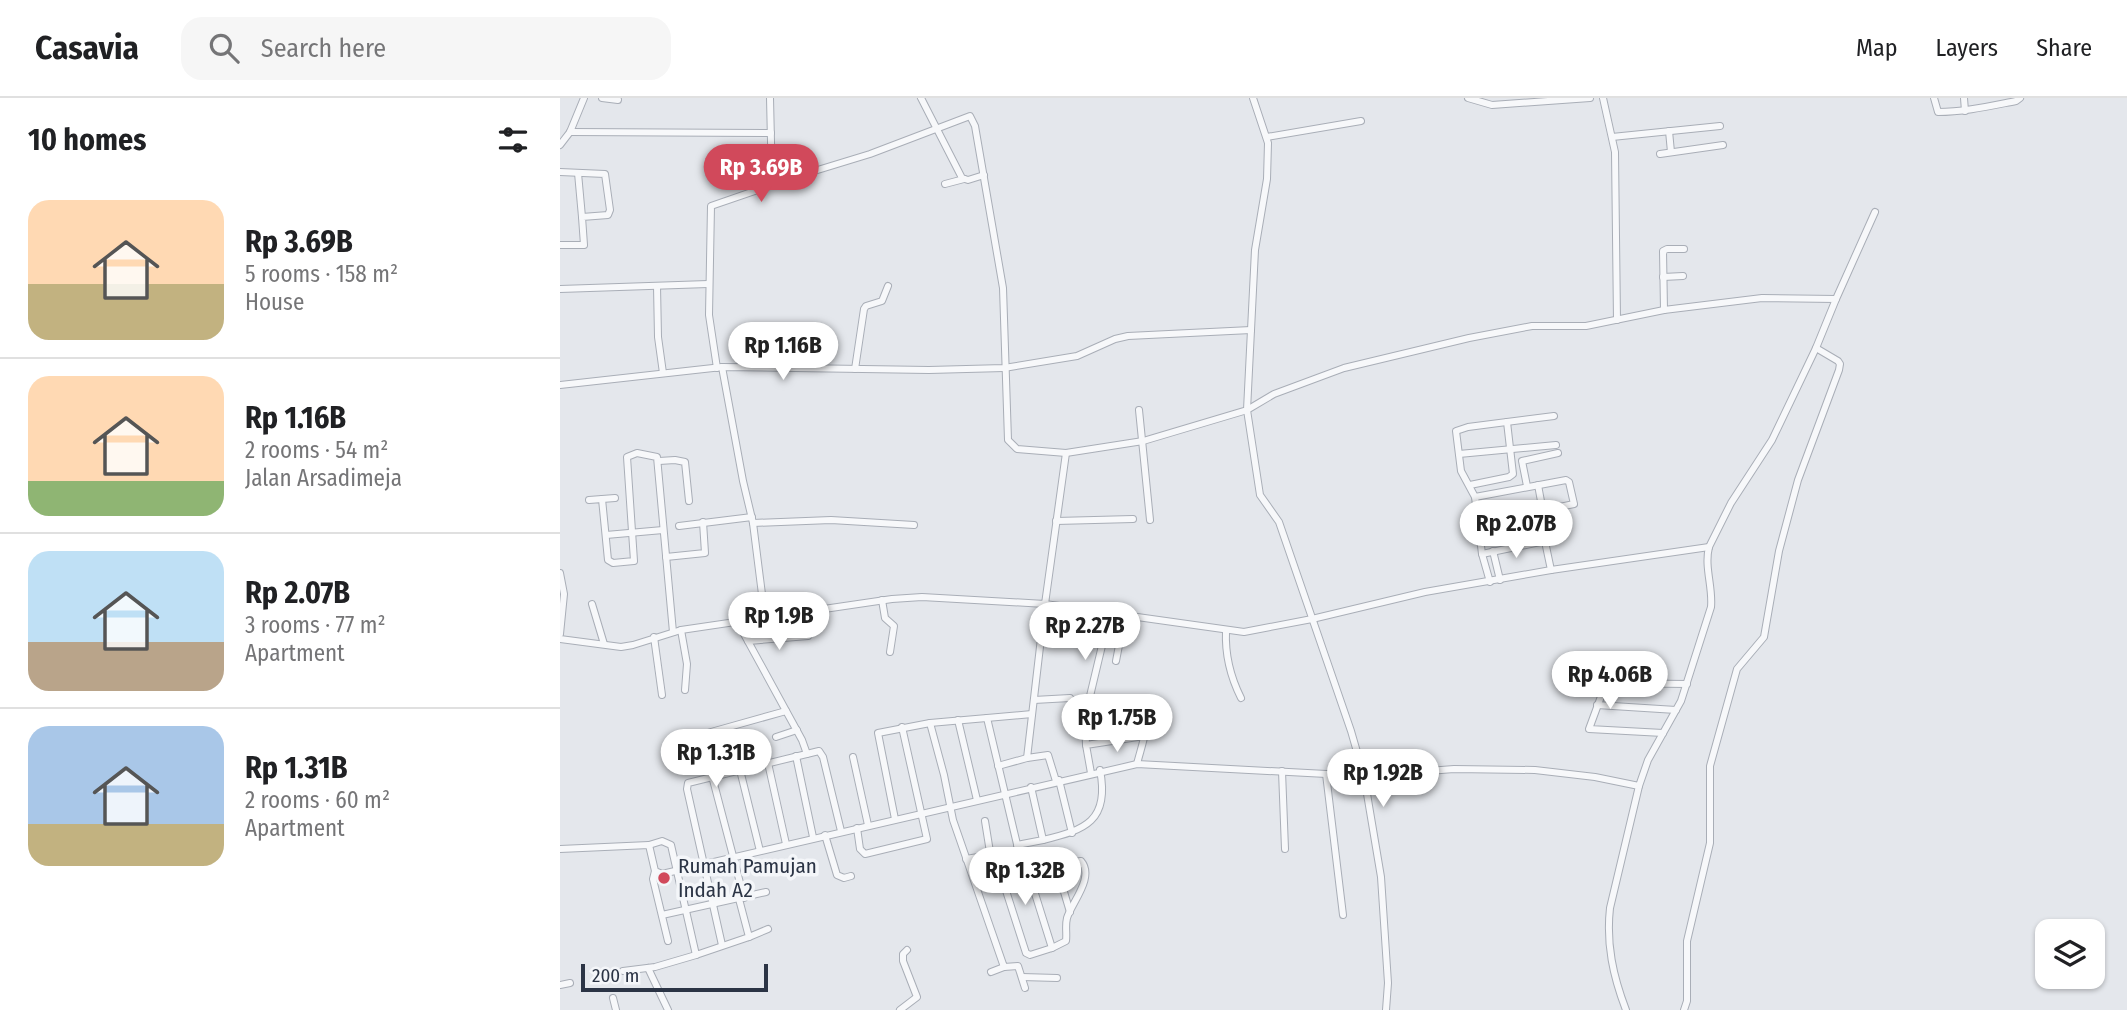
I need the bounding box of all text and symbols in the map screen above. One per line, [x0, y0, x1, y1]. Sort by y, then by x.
search box [181, 17, 671, 80]
text: Casavia [35, 28, 139, 68]
icon: search [205, 29, 243, 67]
text: Search here [261, 33, 386, 64]
text: Map [1856, 34, 1898, 62]
text: Layers [1936, 34, 1998, 62]
text: Share [2036, 34, 2092, 62]
icon: filters [494, 121, 532, 159]
text: 10 homes [28, 122, 146, 158]
pin: Rp 3.69B [689, 144, 833, 204]
text: Rp 3.69B [720, 153, 802, 181]
text: Rp 3.69B [245, 224, 353, 260]
icon: home [84, 228, 168, 312]
text: 5 rooms · 158 m² [245, 260, 398, 288]
text: House [245, 288, 304, 316]
pin: Rp 1.16B [711, 322, 855, 382]
text: Rp 1.16B [744, 331, 822, 359]
text: Rp 1.16B [245, 400, 346, 436]
icon: home [84, 404, 168, 488]
text: 2 rooms · 54 m² [245, 436, 388, 464]
text: Jalan Arsadimeja [245, 464, 402, 492]
pin: Rp 2.07B [1444, 500, 1588, 560]
text: Rp 2.07B [1476, 509, 1556, 537]
text: Rp 2.07B [245, 575, 350, 611]
icon: home [84, 579, 168, 663]
pin: Rp 1.9B [714, 592, 844, 652]
text: Rp 1.9B [744, 601, 814, 629]
pin: Rp 2.27B [1013, 602, 1157, 662]
text: 3 rooms · 77 m² [245, 611, 386, 639]
text: Rp 2.27B [1045, 611, 1125, 639]
text: Apartment [245, 639, 345, 667]
pin: Rp 4.06B [1538, 652, 1682, 711]
text: Rp 4.06B [1568, 660, 1652, 688]
pin: Rp 1.75B [1045, 694, 1189, 754]
text: Rp 1.75B [1078, 703, 1156, 731]
pin: Rp 1.31B [644, 730, 788, 789]
text: Rp 1.31B [677, 738, 755, 766]
text: Rp 1.31B [245, 750, 347, 786]
pin: Rp 1.92B [1311, 750, 1455, 809]
icon: home [84, 754, 168, 838]
text: Rp 1.92B [1343, 758, 1423, 786]
text: 2 rooms · 60 m² [245, 786, 390, 814]
text: Apartment [245, 814, 345, 842]
pin: Rp 1.32B [953, 848, 1097, 907]
place label: Rumah Pamujan Indah A2 [678, 853, 817, 903]
text: Rp 1.32B [985, 856, 1065, 884]
marker: Rumah Pamujan Indah A2 [656, 870, 672, 886]
map controls [2035, 919, 2105, 989]
button: layers [2035, 919, 2105, 989]
scale bar [581, 961, 768, 993]
text: 200 m [592, 964, 639, 987]

